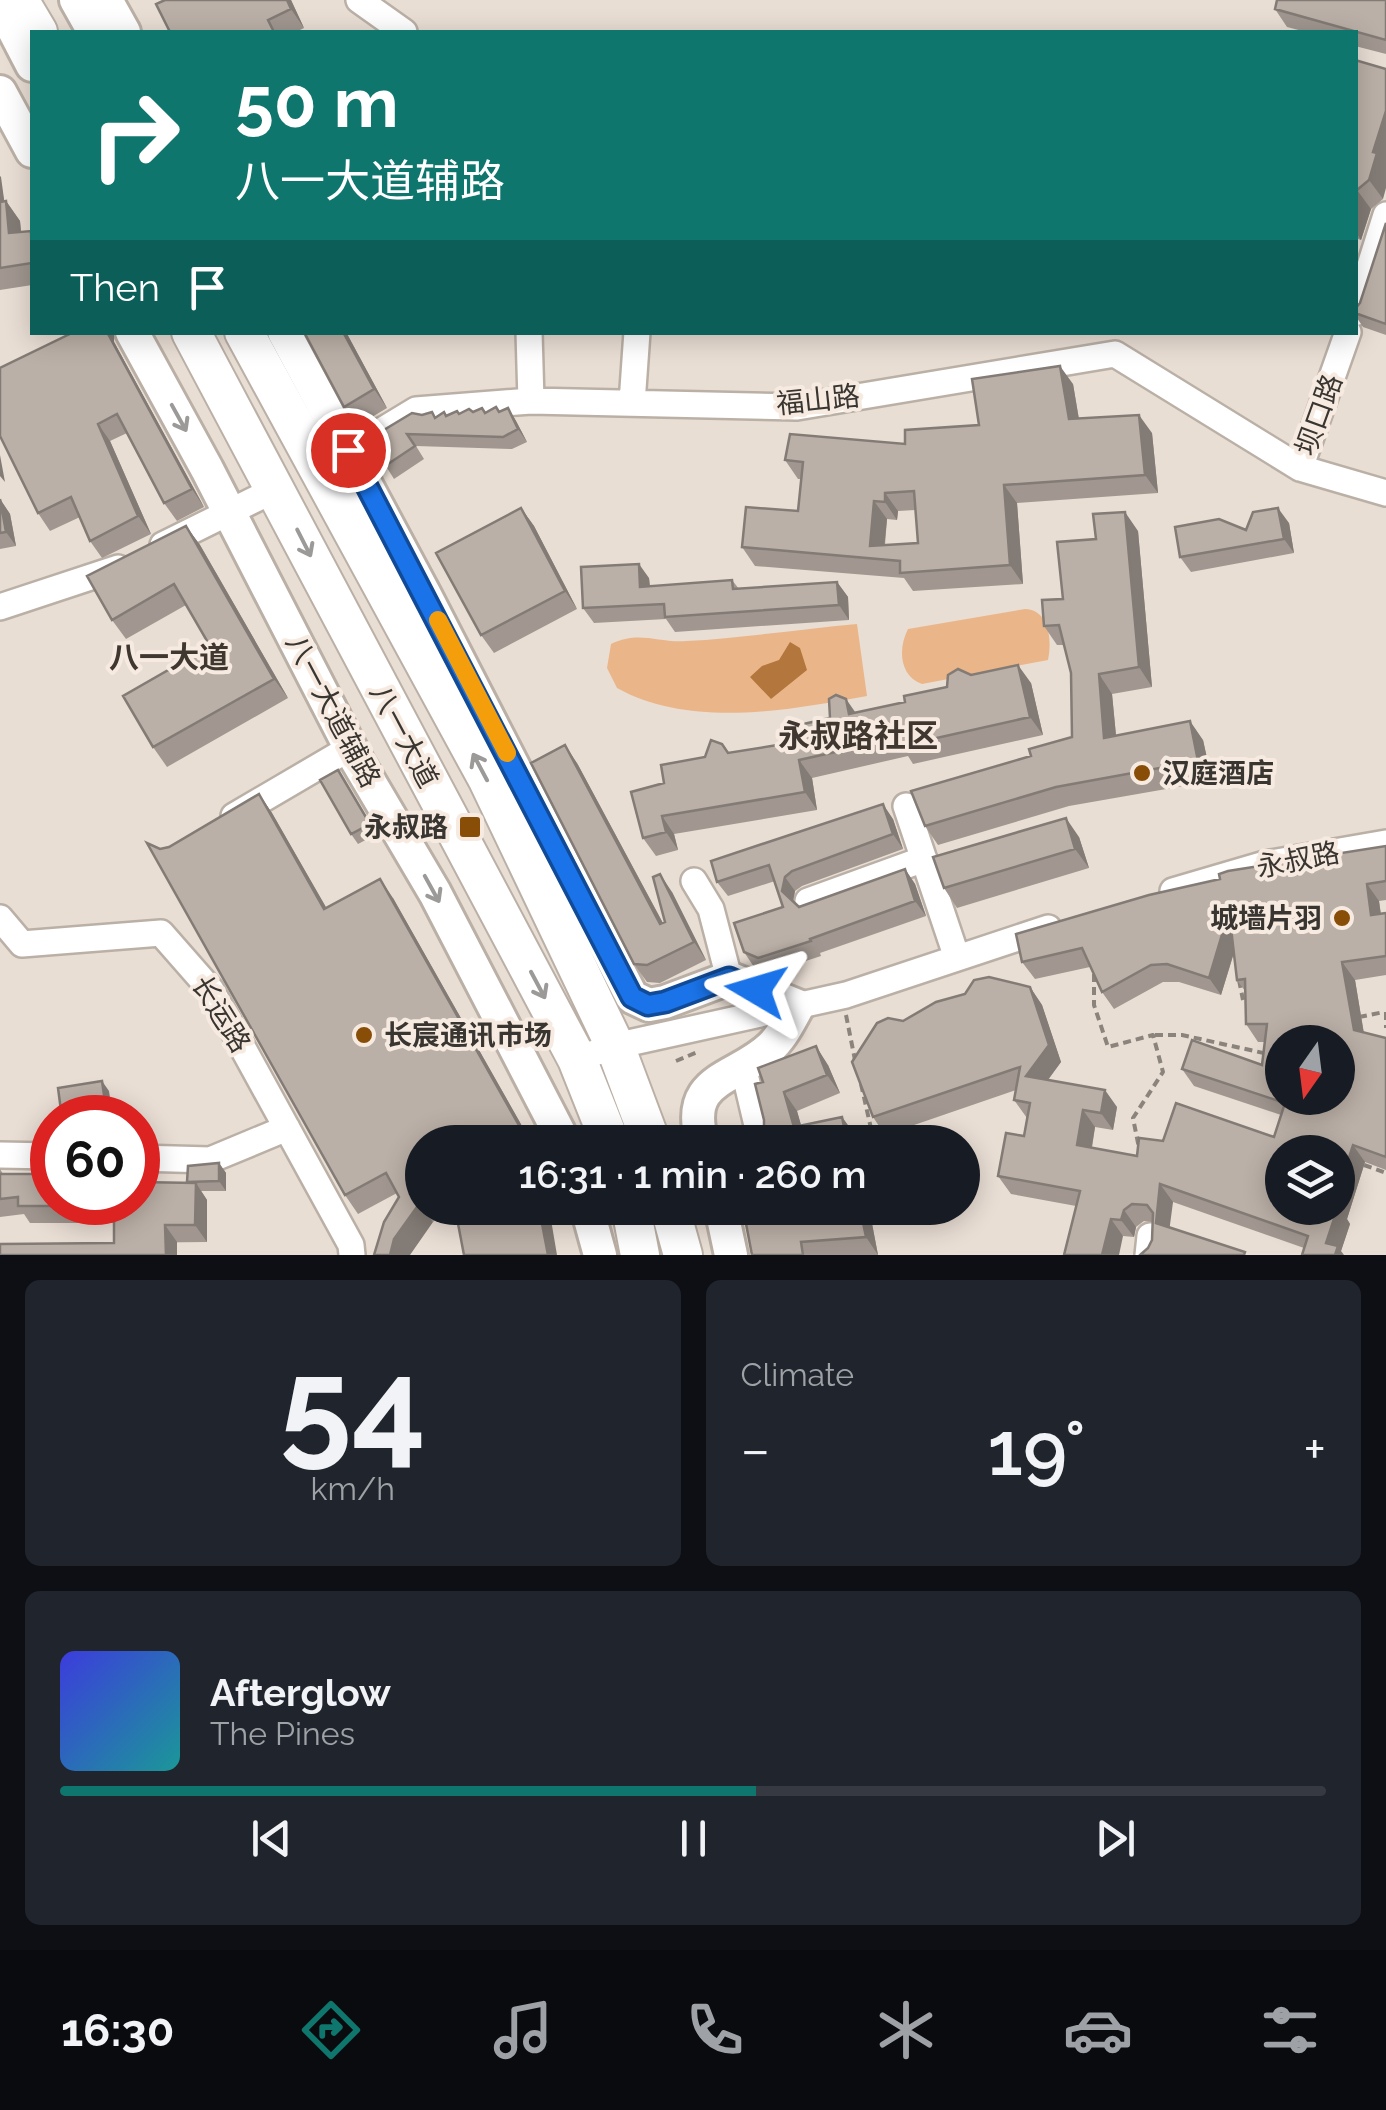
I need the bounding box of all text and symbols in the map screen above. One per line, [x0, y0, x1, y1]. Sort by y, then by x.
text: 50 m [235, 61, 399, 143]
icon: right [70, 70, 200, 200]
text: 八一大道辅路 [235, 155, 505, 208]
icon: arrive [180, 260, 235, 315]
text: Then [70, 265, 160, 310]
street label: 坝口路 [1289, 370, 1349, 460]
street label: 福山路 [774, 379, 862, 421]
one-way arrow [170, 403, 189, 432]
pin [306, 408, 391, 493]
icon: arrive [321, 423, 376, 478]
one-way arrow [295, 527, 314, 557]
street label: 八一大道辅路 [279, 629, 387, 793]
district label: 八一大道 [109, 640, 229, 675]
street label: 八一大道 [363, 679, 445, 793]
district label: 永叔路社区 [778, 717, 938, 754]
one-way arrow [470, 753, 490, 783]
place label: 汉庭酒店 [1162, 757, 1274, 790]
marker: 汉庭酒店 [1131, 762, 1153, 784]
place label: 永叔路 [364, 811, 448, 844]
marker: 永叔路 [457, 814, 483, 840]
street label: 永叔路 [1254, 836, 1342, 884]
one-way arrow [422, 874, 442, 904]
place label: 城墙片羽 [1210, 902, 1322, 935]
marker: 城墙片羽 [1331, 907, 1353, 929]
position arrow [704, 938, 808, 1042]
one-way arrow [528, 969, 548, 999]
street label: 长运路 [185, 970, 257, 1058]
place label: 长宸通讯市场 [384, 1019, 552, 1052]
marker: 长宸通讯市场 [353, 1024, 375, 1046]
north arrow [1265, 1025, 1355, 1115]
map controls [1265, 1025, 1355, 1225]
speed limit sign: 60 [30, 1095, 160, 1225]
button: layers [1265, 1135, 1355, 1225]
text: 16:31 · 1 min · 260 m [518, 1152, 867, 1197]
text: 54 [280, 1329, 426, 1481]
text: Climate [741, 1356, 854, 1393]
text: 19° [988, 1404, 1086, 1493]
text: − [741, 1417, 770, 1482]
text: + [1303, 1417, 1326, 1482]
text: km/h [311, 1470, 395, 1507]
text: Afterglow [210, 1670, 391, 1715]
text: The Pines [210, 1715, 355, 1752]
icon: previous [244, 1811, 299, 1866]
icon: pause [666, 1811, 721, 1866]
icon: next [1088, 1811, 1143, 1866]
icon: directions [296, 1995, 366, 2065]
icon: music [488, 1995, 558, 2065]
icon: phone [680, 1995, 750, 2065]
icon: climate [871, 1995, 941, 2065]
icon: car [1063, 1995, 1133, 2065]
icon: filters [1255, 1995, 1325, 2065]
text: 16:30 [61, 2004, 174, 2057]

